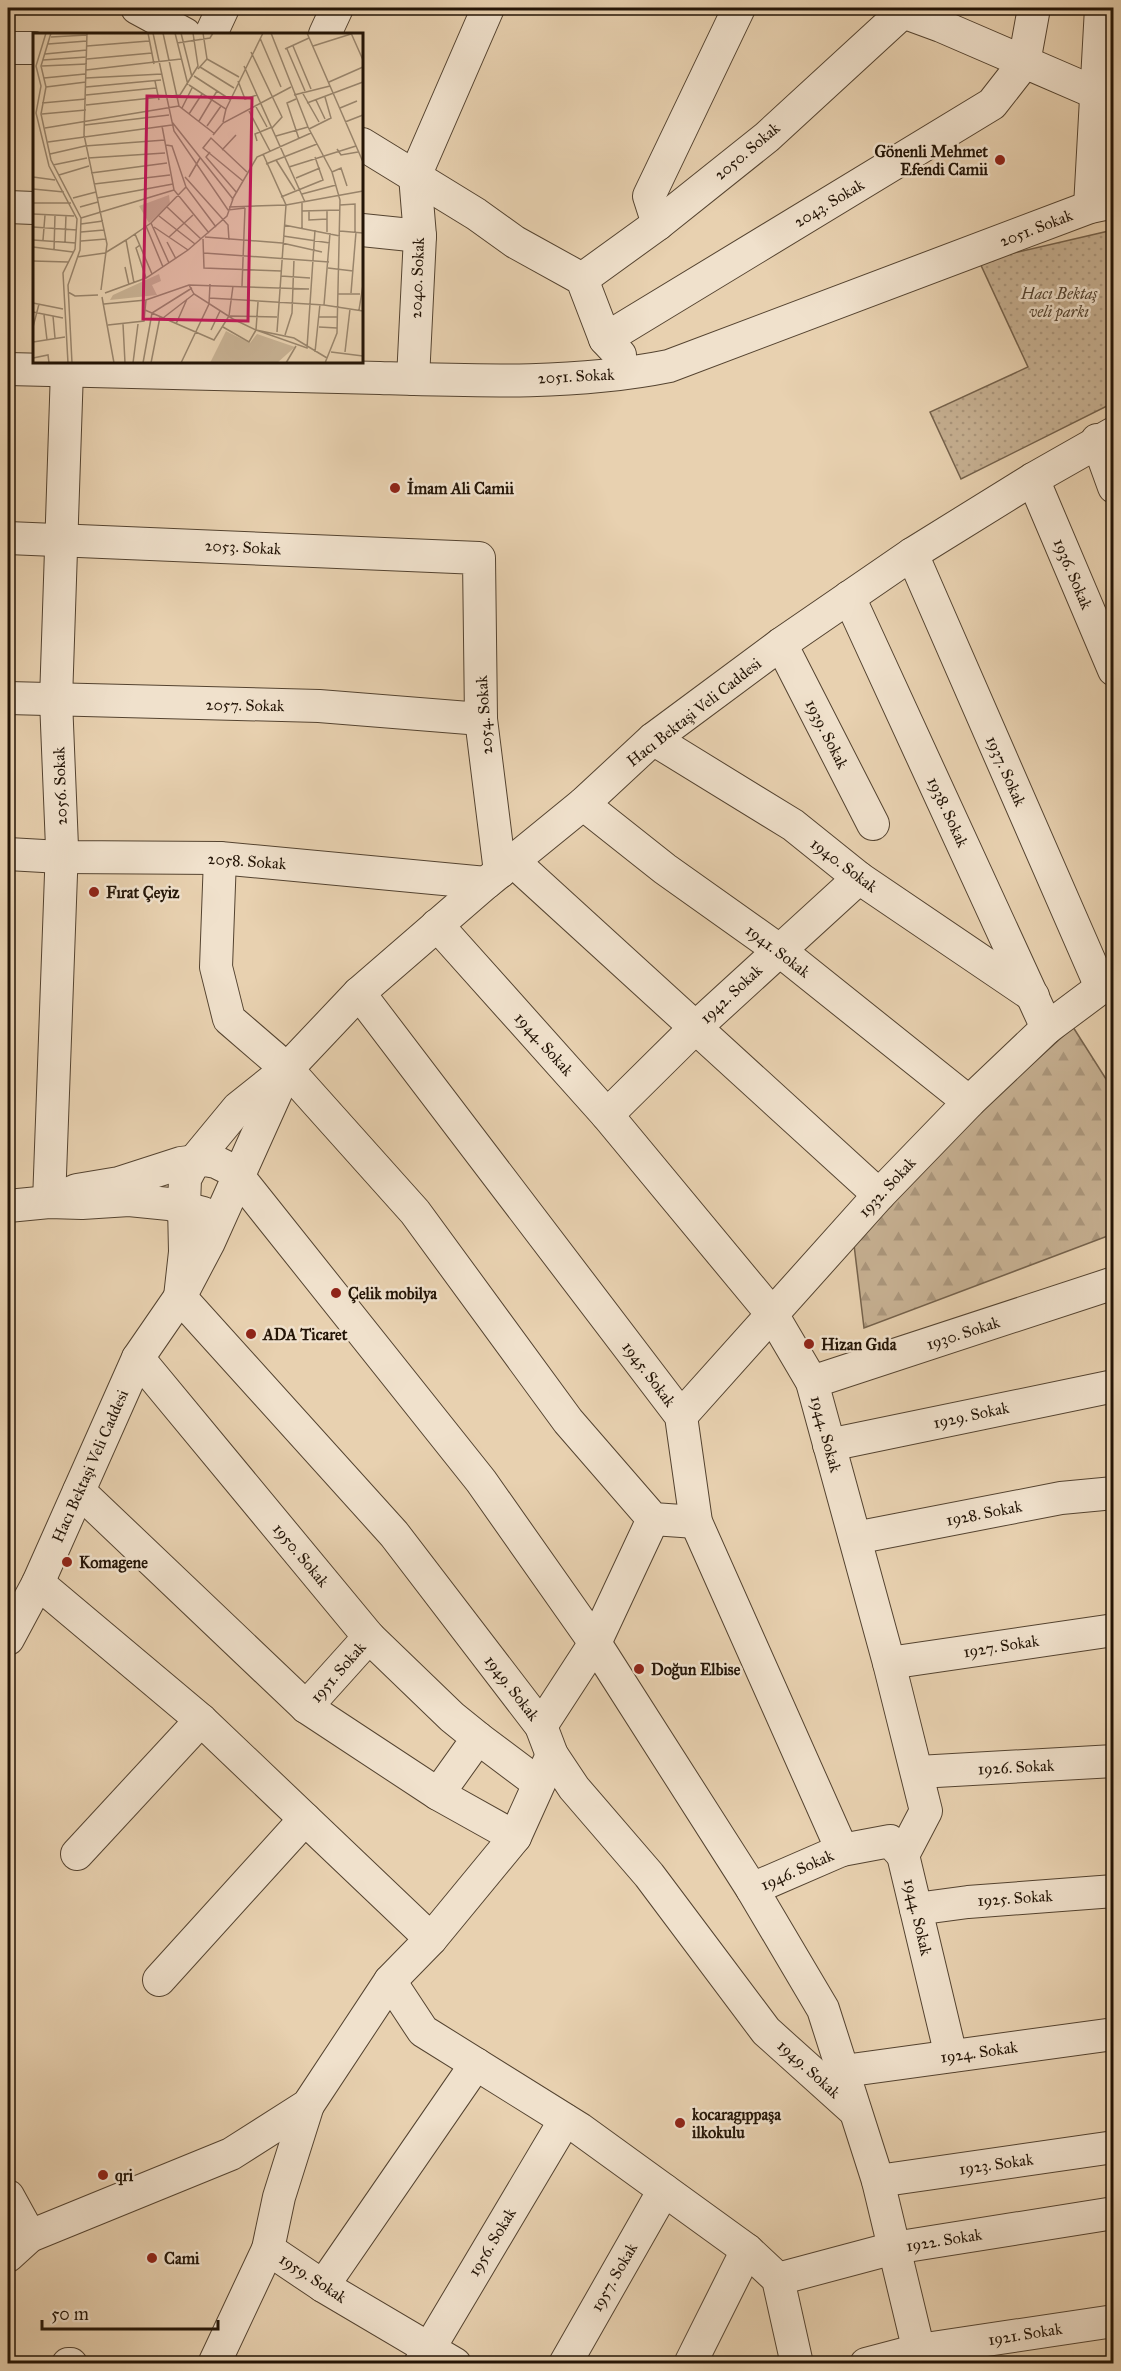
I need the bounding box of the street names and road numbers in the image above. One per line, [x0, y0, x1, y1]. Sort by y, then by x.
street label: 2050. Sokak [710, 118, 784, 184]
street label: 2043. Sokak [791, 174, 868, 231]
street label: 2051. Sokak [997, 205, 1076, 251]
street label: 2040. Sokak [406, 237, 428, 319]
street label: 2051. Sokak [537, 364, 615, 387]
street label: 2053. Sokak [204, 536, 282, 559]
street label: 1936. Sokak [1050, 536, 1097, 613]
street label: Hacı Bektaşi Veli Caddesi [623, 653, 765, 770]
street label: 2054. Sokak [472, 674, 496, 755]
street label: 2057. Sokak [206, 695, 285, 715]
street label: 1939. Sokak [801, 696, 853, 772]
street label: 1937. Sokak [982, 733, 1030, 810]
street label: 2056. Sokak [49, 746, 71, 826]
street label: 1938. Sokak [923, 774, 973, 851]
street label: 1940. Sokak [807, 834, 882, 897]
street label: 2058. Sokak [207, 849, 288, 873]
street label: 1941. Sokak [742, 921, 814, 982]
street label: 1942. Sokak [696, 960, 766, 1027]
street label: 1944. Sokak [511, 1008, 578, 1080]
street label: 1932. Sokak [854, 1153, 920, 1221]
street label: 1930. Sokak [924, 1312, 1003, 1354]
street label: 1945. Sokak [618, 1338, 680, 1411]
street label: Hacı Bektaşi Veli Caddesi [48, 1386, 133, 1545]
street label: 1944. Sokak [807, 1394, 846, 1475]
street label: 1929. Sokak [931, 1398, 1011, 1432]
street label: 1928. Sokak [944, 1496, 1024, 1530]
street label: 1950. Sokak [269, 1519, 333, 1591]
street label: 1927. Sokak [962, 1631, 1041, 1661]
street label: 1951. Sokak [306, 1637, 370, 1706]
street label: 1949. Sokak [481, 1651, 544, 1725]
street label: 1926. Sokak [977, 1755, 1055, 1778]
street label: 1946. Sokak [758, 1845, 837, 1894]
street label: 1944. Sokak [900, 1877, 936, 1958]
street label: 1925. Sokak [977, 1886, 1054, 1910]
street label: 1949. Sokak [774, 2036, 845, 2103]
street label: 1924. Sokak [939, 2037, 1019, 2067]
street label: 1923. Sokak [958, 2149, 1035, 2179]
street label: 1956. Sokak [464, 2204, 520, 2280]
street label: 1922. Sokak [905, 2225, 984, 2255]
street label: 1957. Sokak [587, 2239, 642, 2315]
street label: 1959. Sokak [276, 2249, 351, 2307]
street label: 1921. Sokak [987, 2319, 1064, 2349]

